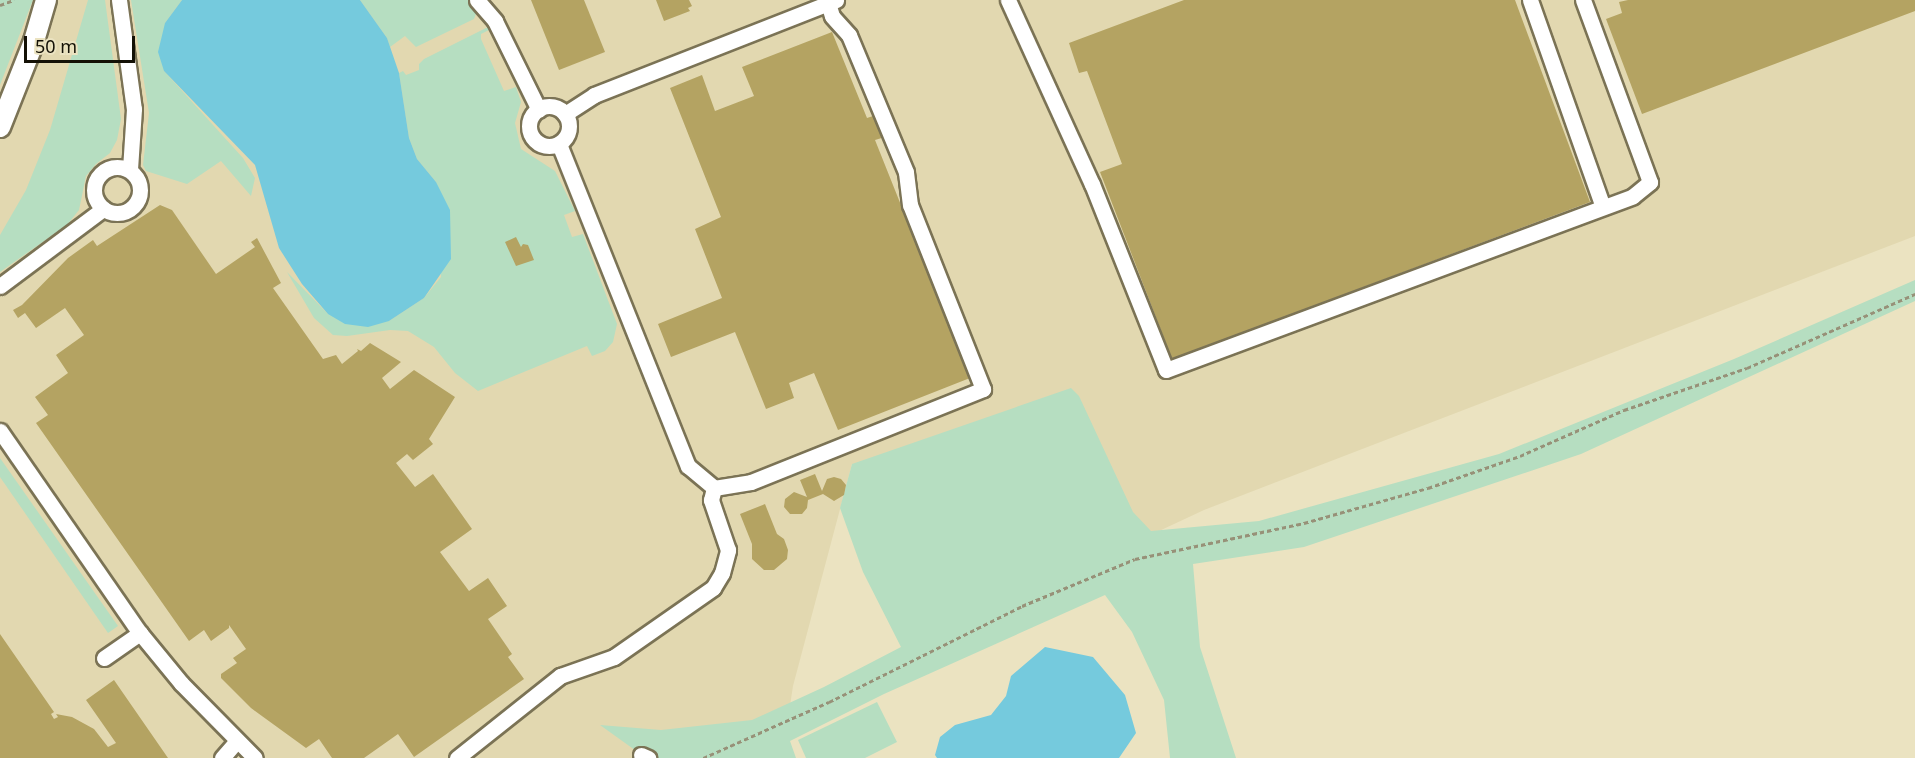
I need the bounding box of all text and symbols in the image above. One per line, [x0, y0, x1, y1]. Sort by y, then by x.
scale bar [27, 24, 138, 62]
text: 50 m [35, 34, 77, 58]

